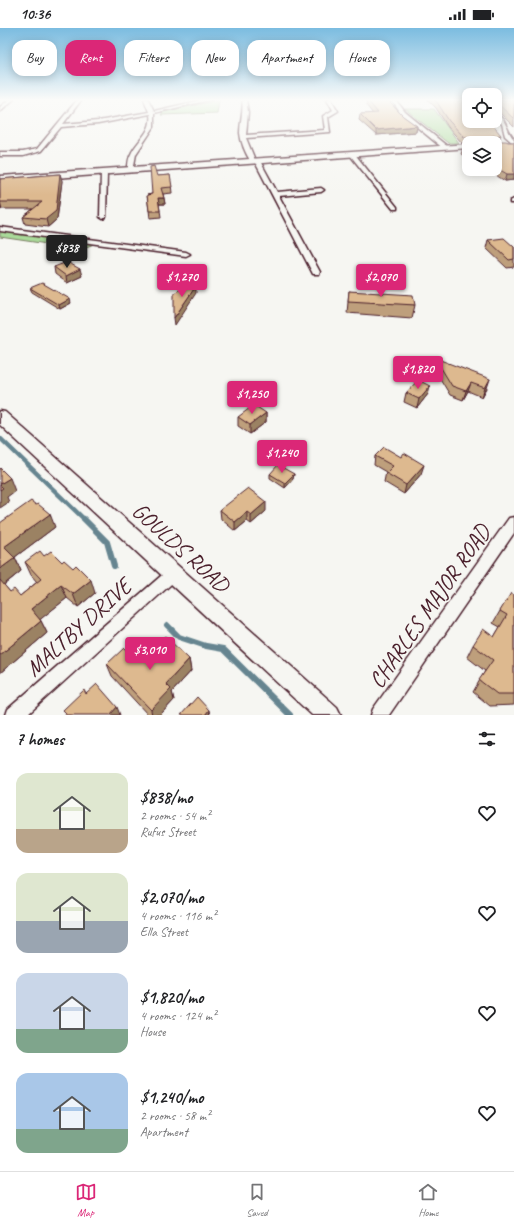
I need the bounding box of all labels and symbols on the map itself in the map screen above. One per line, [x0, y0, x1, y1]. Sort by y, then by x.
pin: $838 [43, 235, 91, 269]
pin: $1,270 [149, 264, 215, 298]
pin: $2,070 [348, 264, 414, 298]
pin: $1,820 [385, 356, 451, 390]
pin: $1,250 [219, 381, 285, 415]
pin: $1,240 [249, 440, 315, 474]
street label: GOULDS ROAD [126, 496, 237, 600]
street label: CHARLES MAJOR ROAD [362, 517, 498, 694]
street label: MALTBY DRIVE [19, 570, 140, 683]
pin: $3,010 [117, 637, 183, 671]

